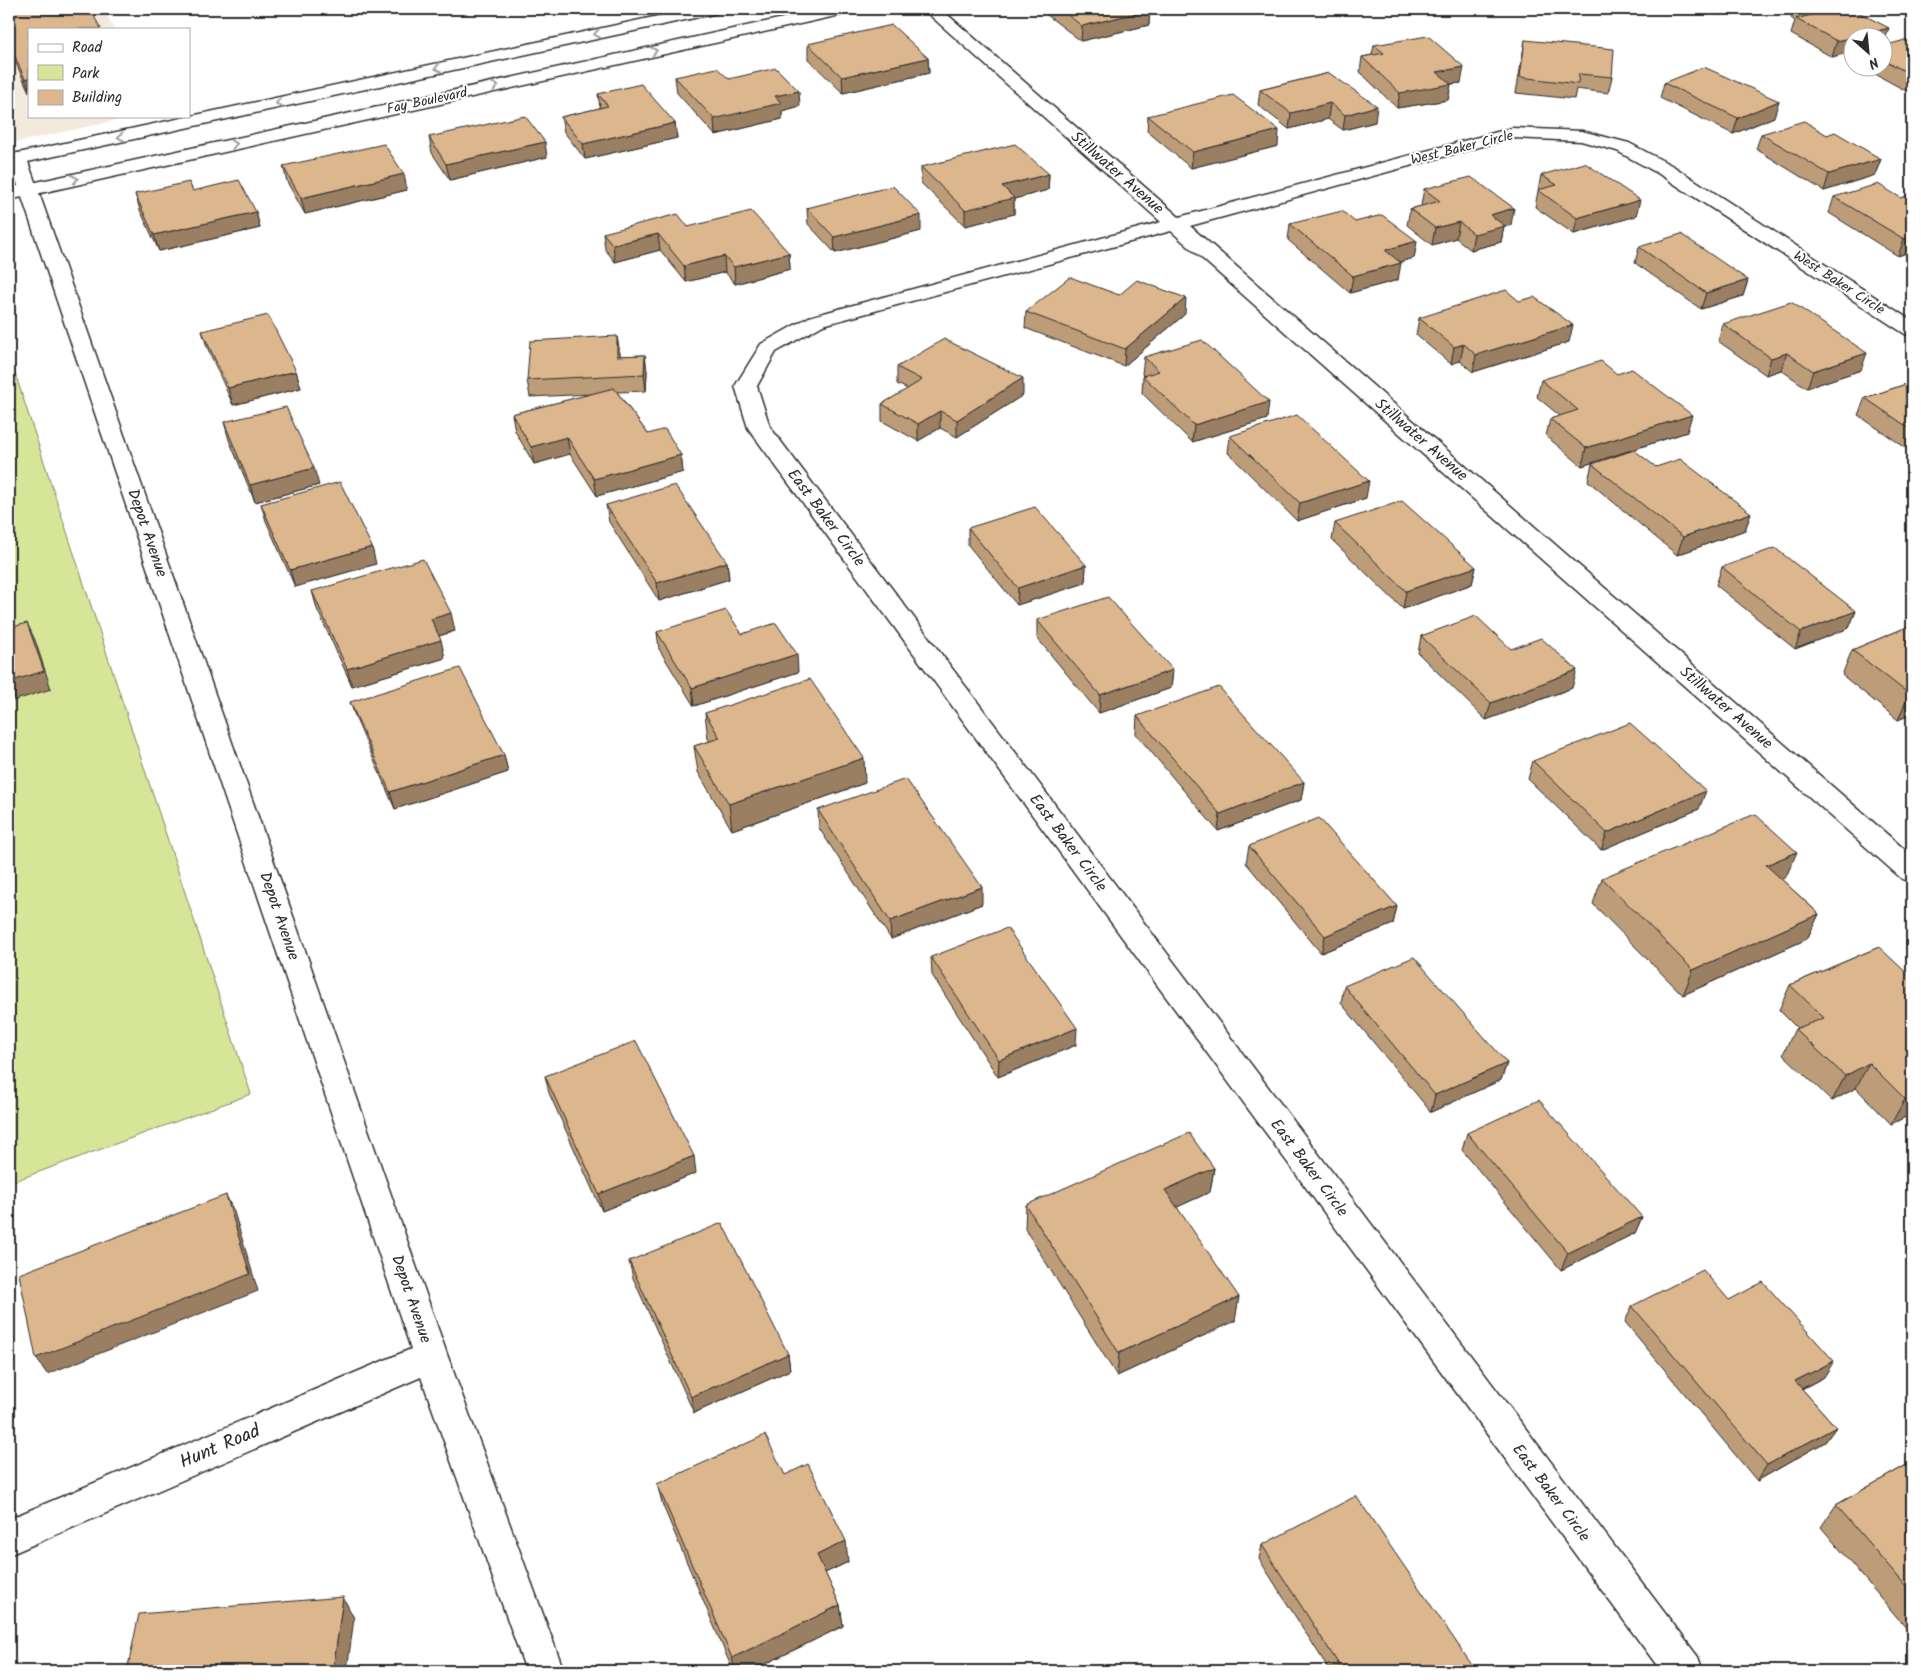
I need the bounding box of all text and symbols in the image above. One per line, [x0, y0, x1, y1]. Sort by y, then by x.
legend [28, 28, 190, 118]
one-way arrow [593, 28, 601, 39]
north arrow [1844, 28, 1894, 78]
text: Road [72, 36, 103, 60]
one-way arrow [649, 46, 658, 57]
text: N [1864, 51, 1882, 75]
text: Park [72, 62, 100, 86]
one-way arrow [434, 62, 443, 73]
one-way arrow [491, 81, 499, 92]
street label: Fay Boulevard [385, 82, 470, 120]
text: Building [72, 86, 122, 110]
one-way arrow [275, 97, 284, 108]
street label: West Baker Circle [1408, 124, 1516, 171]
street label: Stillwater Avenue [1065, 125, 1169, 221]
one-way arrow [116, 131, 125, 142]
one-way arrow [229, 139, 238, 150]
one-way arrow [71, 174, 80, 185]
street label: West Baker Circle [1789, 245, 1890, 321]
street label: Stillwater Avenue [1369, 392, 1473, 488]
street label: East Baker Circle [781, 464, 871, 572]
street label: Depot Avenue [120, 485, 174, 581]
street label: Stillwater Avenue [1674, 660, 1778, 756]
street label: East Baker Circle [1023, 789, 1113, 897]
street label: Depot Avenue [252, 868, 306, 964]
street label: East Baker Circle [1264, 1114, 1354, 1222]
street label: Depot Avenue [384, 1251, 438, 1347]
street label: Hunt Road [175, 1416, 265, 1477]
street label: East Baker Circle [1506, 1439, 1596, 1547]

